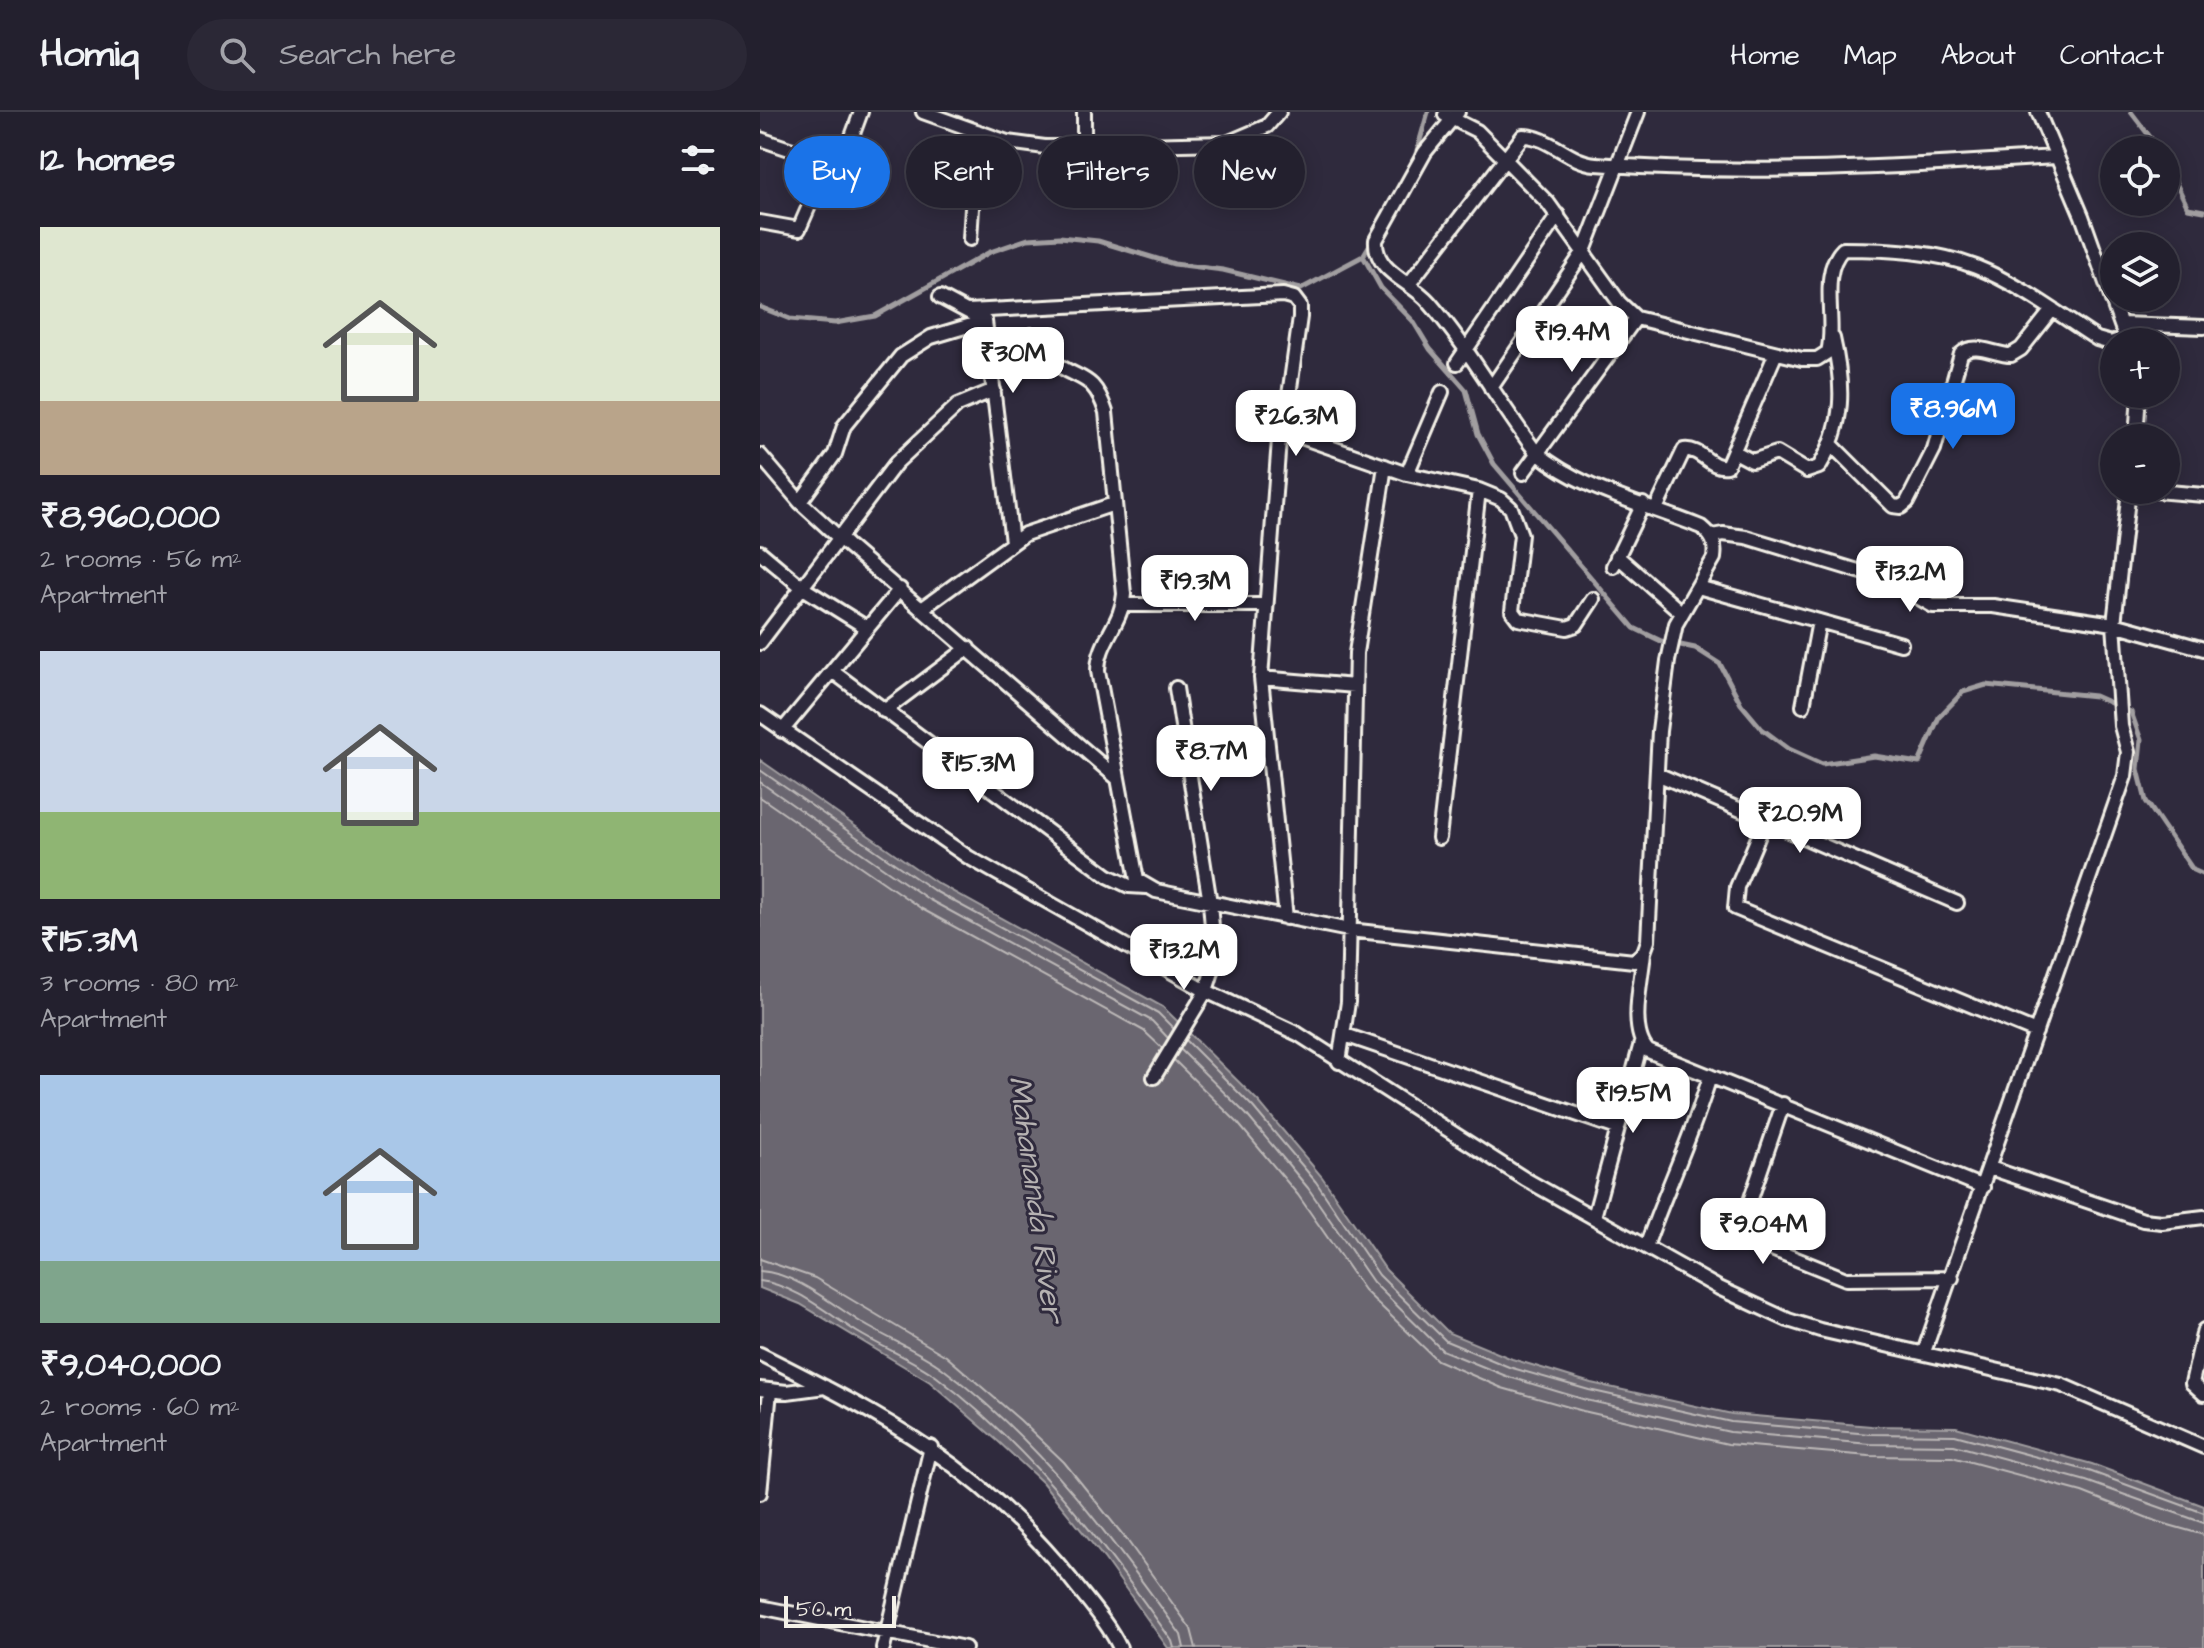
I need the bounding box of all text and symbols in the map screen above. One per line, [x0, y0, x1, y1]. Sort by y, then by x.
search box [187, 19, 747, 91]
text: Homiq [40, 29, 139, 81]
icon: search [215, 33, 259, 77]
text: Search here [279, 34, 456, 76]
text: Home [1730, 36, 1800, 75]
text: Map [1844, 36, 1897, 75]
text: About [1941, 36, 2016, 75]
text: Contact [2060, 36, 2164, 75]
text: 12 homes [40, 136, 175, 184]
chip: Buy [784, 136, 890, 208]
chip: Rent [906, 136, 1022, 208]
chip: Filters [1038, 136, 1178, 208]
chip: New [1194, 136, 1305, 208]
map controls [2100, 136, 2180, 504]
button: locate [2100, 136, 2180, 216]
icon: filters [676, 138, 720, 182]
button: layers [2100, 232, 2180, 312]
icon: home [308, 279, 452, 423]
pin: ₹19.4M [1507, 306, 1637, 374]
text: ₹19.4M [1534, 314, 1610, 350]
pin: ₹30M [966, 327, 1060, 395]
button: + [2100, 328, 2180, 408]
text: ₹30M [980, 335, 1046, 371]
pin: ₹8.96M [1888, 383, 2018, 451]
pin: ₹26.3M [1231, 390, 1361, 458]
text: ₹8.96M [1909, 391, 1997, 427]
text: ₹26.3M [1254, 398, 1338, 434]
button: − [2100, 424, 2180, 504]
text: ₹8,960,000 [40, 493, 220, 541]
text: 2 rooms · 56 m² [40, 541, 242, 577]
pin: ₹13.2M [1845, 546, 1975, 614]
text: ₹13.2M [1874, 554, 1946, 590]
pin: ₹19.3M [1130, 555, 1260, 623]
text: ₹19.3M [1159, 563, 1231, 599]
text: Apartment [40, 577, 167, 613]
icon: home [308, 703, 452, 847]
pin: ₹8.7M [1155, 725, 1267, 793]
text: ₹8.7M [1175, 733, 1247, 769]
pin: ₹15.3M [913, 737, 1043, 805]
text: ₹15.3M [941, 745, 1016, 781]
pin: ₹20.9M [1735, 787, 1865, 855]
text: ₹20.9M [1757, 795, 1843, 831]
text: ₹15.3M [40, 917, 138, 965]
pin: ₹13.2M [1119, 924, 1249, 992]
text: ₹13.2M [1148, 932, 1220, 968]
text: 3 rooms · 80 m² [40, 965, 239, 1001]
text: Apartment [40, 1001, 167, 1037]
pin: ₹19.5M [1568, 1067, 1698, 1135]
water label: Mahananda River [996, 1073, 1076, 1328]
text: ₹19.5M [1595, 1075, 1671, 1111]
icon: home [308, 1127, 452, 1271]
pin: ₹9.04M [1698, 1198, 1828, 1266]
text: ₹9.04M [1719, 1206, 1807, 1242]
text: ₹9,040,000 [40, 1341, 221, 1389]
text: 2 rooms · 60 m² [40, 1389, 240, 1425]
text: Apartment [40, 1425, 167, 1461]
scale bar [784, 1592, 896, 1628]
text: 50 m [796, 1594, 851, 1625]

